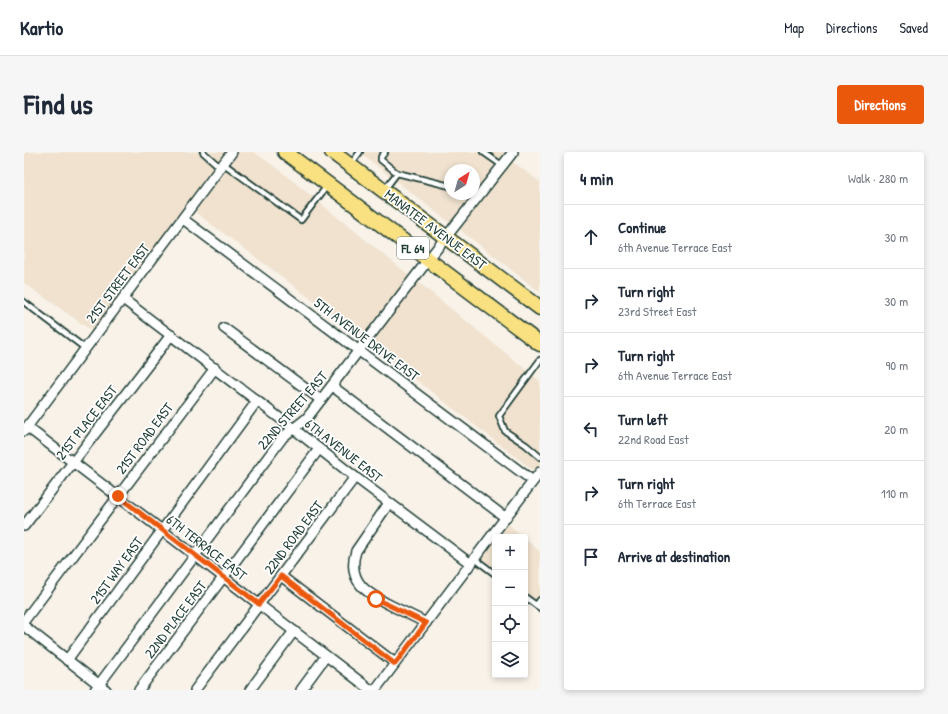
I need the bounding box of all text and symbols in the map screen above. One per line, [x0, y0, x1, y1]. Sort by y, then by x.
text: Kartio [20, 15, 63, 41]
text: Map [784, 18, 804, 37]
text: Directions [826, 18, 877, 37]
text: Saved [899, 18, 928, 37]
text: Find us [24, 85, 93, 123]
button: Directions [837, 85, 924, 124]
north arrow [444, 164, 480, 200]
text: 4 min [580, 167, 613, 190]
text: Walk · 280 m [848, 169, 908, 187]
street label: MANATEE AVENUE EAST [381, 184, 491, 274]
text: Continue [618, 217, 666, 238]
icon: ahead [580, 226, 602, 248]
text: 30 m [885, 228, 908, 246]
road number: FL 64 [397, 237, 429, 259]
text: 6th Avenue Terrace East [618, 238, 732, 256]
street label: 21ST STREET EAST [81, 239, 154, 327]
text: Turn right [618, 281, 674, 302]
icon: right [580, 290, 602, 312]
text: 30 m [885, 292, 908, 310]
street label: 5TH AVENUE DRIVE EAST [310, 293, 424, 385]
text: 23rd Street East [618, 302, 697, 320]
text: Turn right [618, 345, 674, 366]
icon: right [580, 354, 602, 376]
text: 90 m [886, 356, 908, 374]
street label: 22ND STREET EAST [253, 366, 332, 453]
text: 6th Avenue Terrace East [618, 366, 732, 384]
street label: 21ST PLACE EAST [51, 380, 121, 463]
street label: 21ST ROAD EAST [111, 398, 177, 478]
text: Turn left [618, 409, 668, 430]
street label: 6TH AVENUE EAST [301, 414, 387, 486]
icon: left [580, 418, 602, 440]
text: 20 m [884, 420, 908, 438]
text: 22nd Road East [618, 430, 689, 448]
text: Turn right [618, 473, 674, 494]
icon: right [580, 482, 602, 504]
text: 110 m [881, 484, 908, 502]
route end [109, 487, 127, 505]
text: 6th Terrace East [618, 494, 696, 512]
street label: 22ND ROAD EAST [259, 496, 327, 578]
street label: 6TH TERRACE EAST [163, 510, 252, 585]
street label: 21ST WAY EAST [85, 532, 147, 607]
map controls [492, 534, 528, 678]
button: + [492, 534, 528, 570]
icon: arrive [580, 546, 602, 568]
text: Arrive at destination [618, 546, 730, 567]
button: − [492, 570, 528, 606]
street label: 22ND PLACE EAST [140, 576, 211, 662]
route start [367, 590, 385, 608]
button: locate [492, 606, 528, 642]
button: layers [492, 642, 528, 678]

